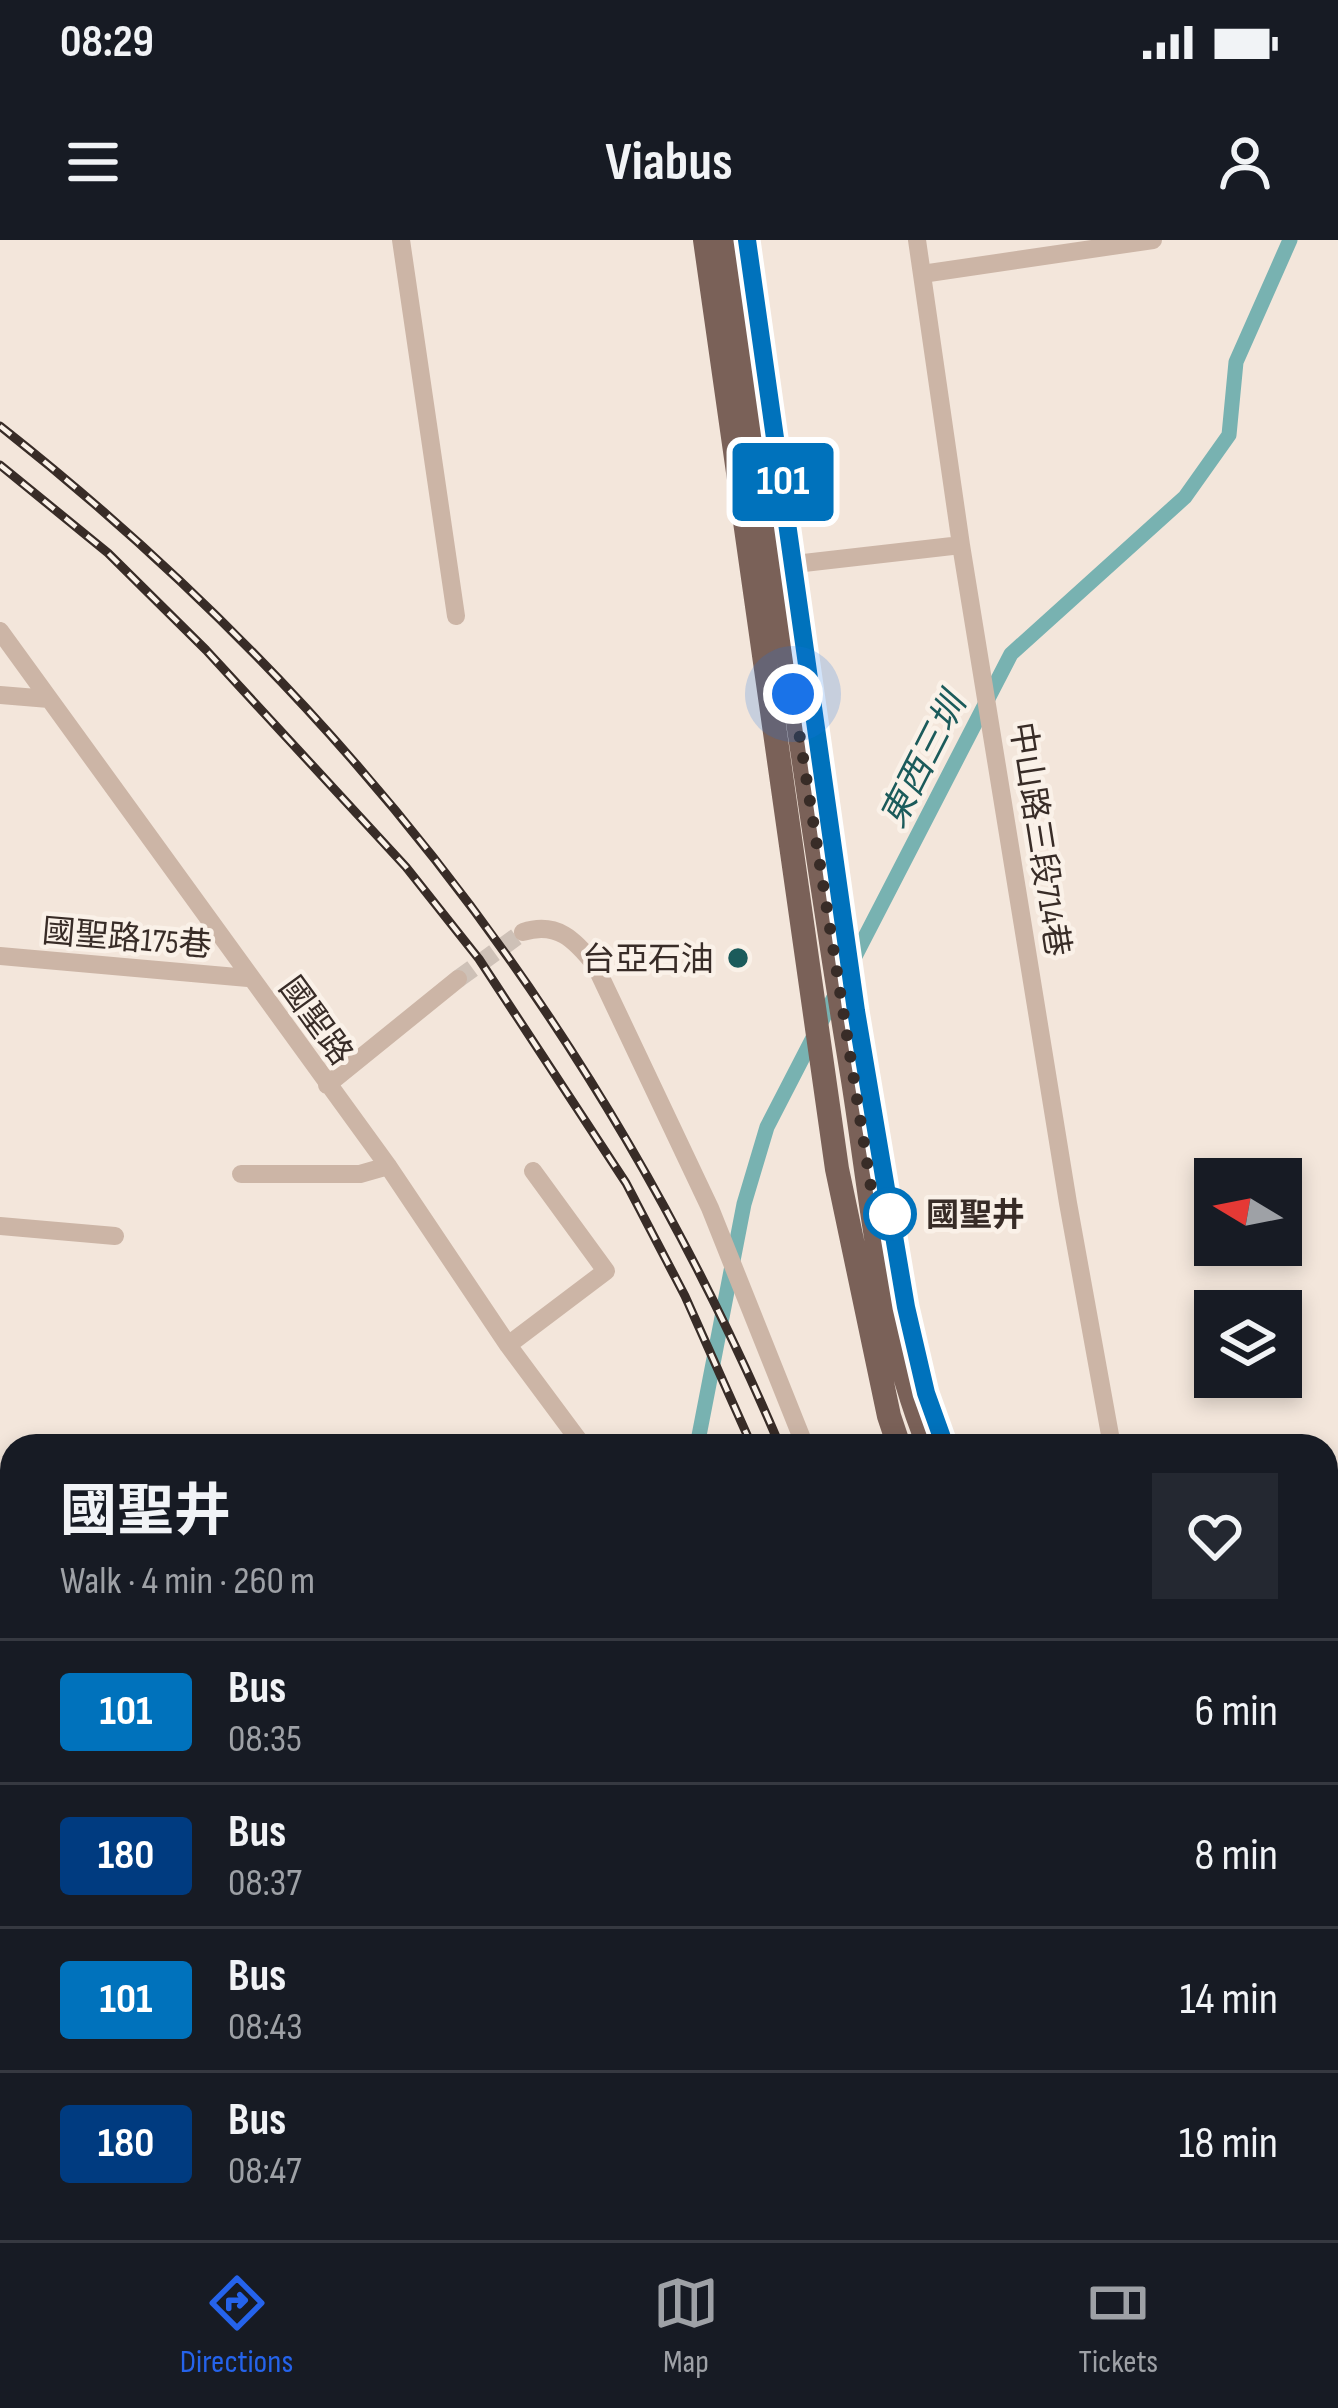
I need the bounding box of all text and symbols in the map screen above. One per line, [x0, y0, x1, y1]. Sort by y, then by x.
text: 08:29 [60, 15, 154, 70]
icon: menu [60, 129, 126, 195]
icon: person [1212, 129, 1278, 195]
text: Viabus [605, 130, 733, 195]
line badge: 101 [714, 443, 852, 521]
text: 101 [757, 456, 809, 507]
your location [763, 664, 823, 724]
water label: 東西三圳 [872, 683, 978, 835]
street label: 中山路三段714巷 [1001, 719, 1077, 959]
street label: 國聖路175巷 [40, 912, 213, 966]
place label: 台亞石油 [582, 940, 714, 980]
marker: 台亞石油 [725, 945, 751, 971]
street label: 國聖路 [270, 969, 361, 1073]
north arrow [1194, 1158, 1302, 1266]
map controls [1194, 1158, 1302, 1398]
marker: 國聖井 [865, 1189, 915, 1239]
place label: 國聖井 [926, 1196, 1025, 1236]
button: layers [1194, 1290, 1302, 1398]
button: heart [1152, 1473, 1278, 1599]
text: 國聖井 [60, 1479, 231, 1547]
text: Walk · 4 min · 260 m [60, 1558, 315, 1605]
text: Bus [228, 1661, 286, 1716]
text: 6 min [1195, 1684, 1278, 1739]
text: 101 [100, 1686, 152, 1737]
text: 08:35 [228, 1716, 302, 1763]
text: Bus [228, 1805, 286, 1860]
text: 8 min [1195, 1828, 1278, 1883]
text: 180 [98, 1830, 154, 1881]
text: 08:37 [228, 1860, 302, 1907]
text: Bus [228, 1949, 286, 2004]
text: 14 min [1180, 1972, 1278, 2027]
text: 101 [100, 1974, 152, 2025]
text: 08:43 [228, 2004, 303, 2051]
text: Bus [228, 2093, 286, 2148]
text: 18 min [1179, 2116, 1278, 2171]
text: 180 [98, 2118, 154, 2169]
text: 08:47 [228, 2148, 301, 2195]
tab: Directions [180, 2270, 293, 2382]
tab: Map [653, 2270, 719, 2382]
tab: Tickets [1078, 2270, 1158, 2382]

